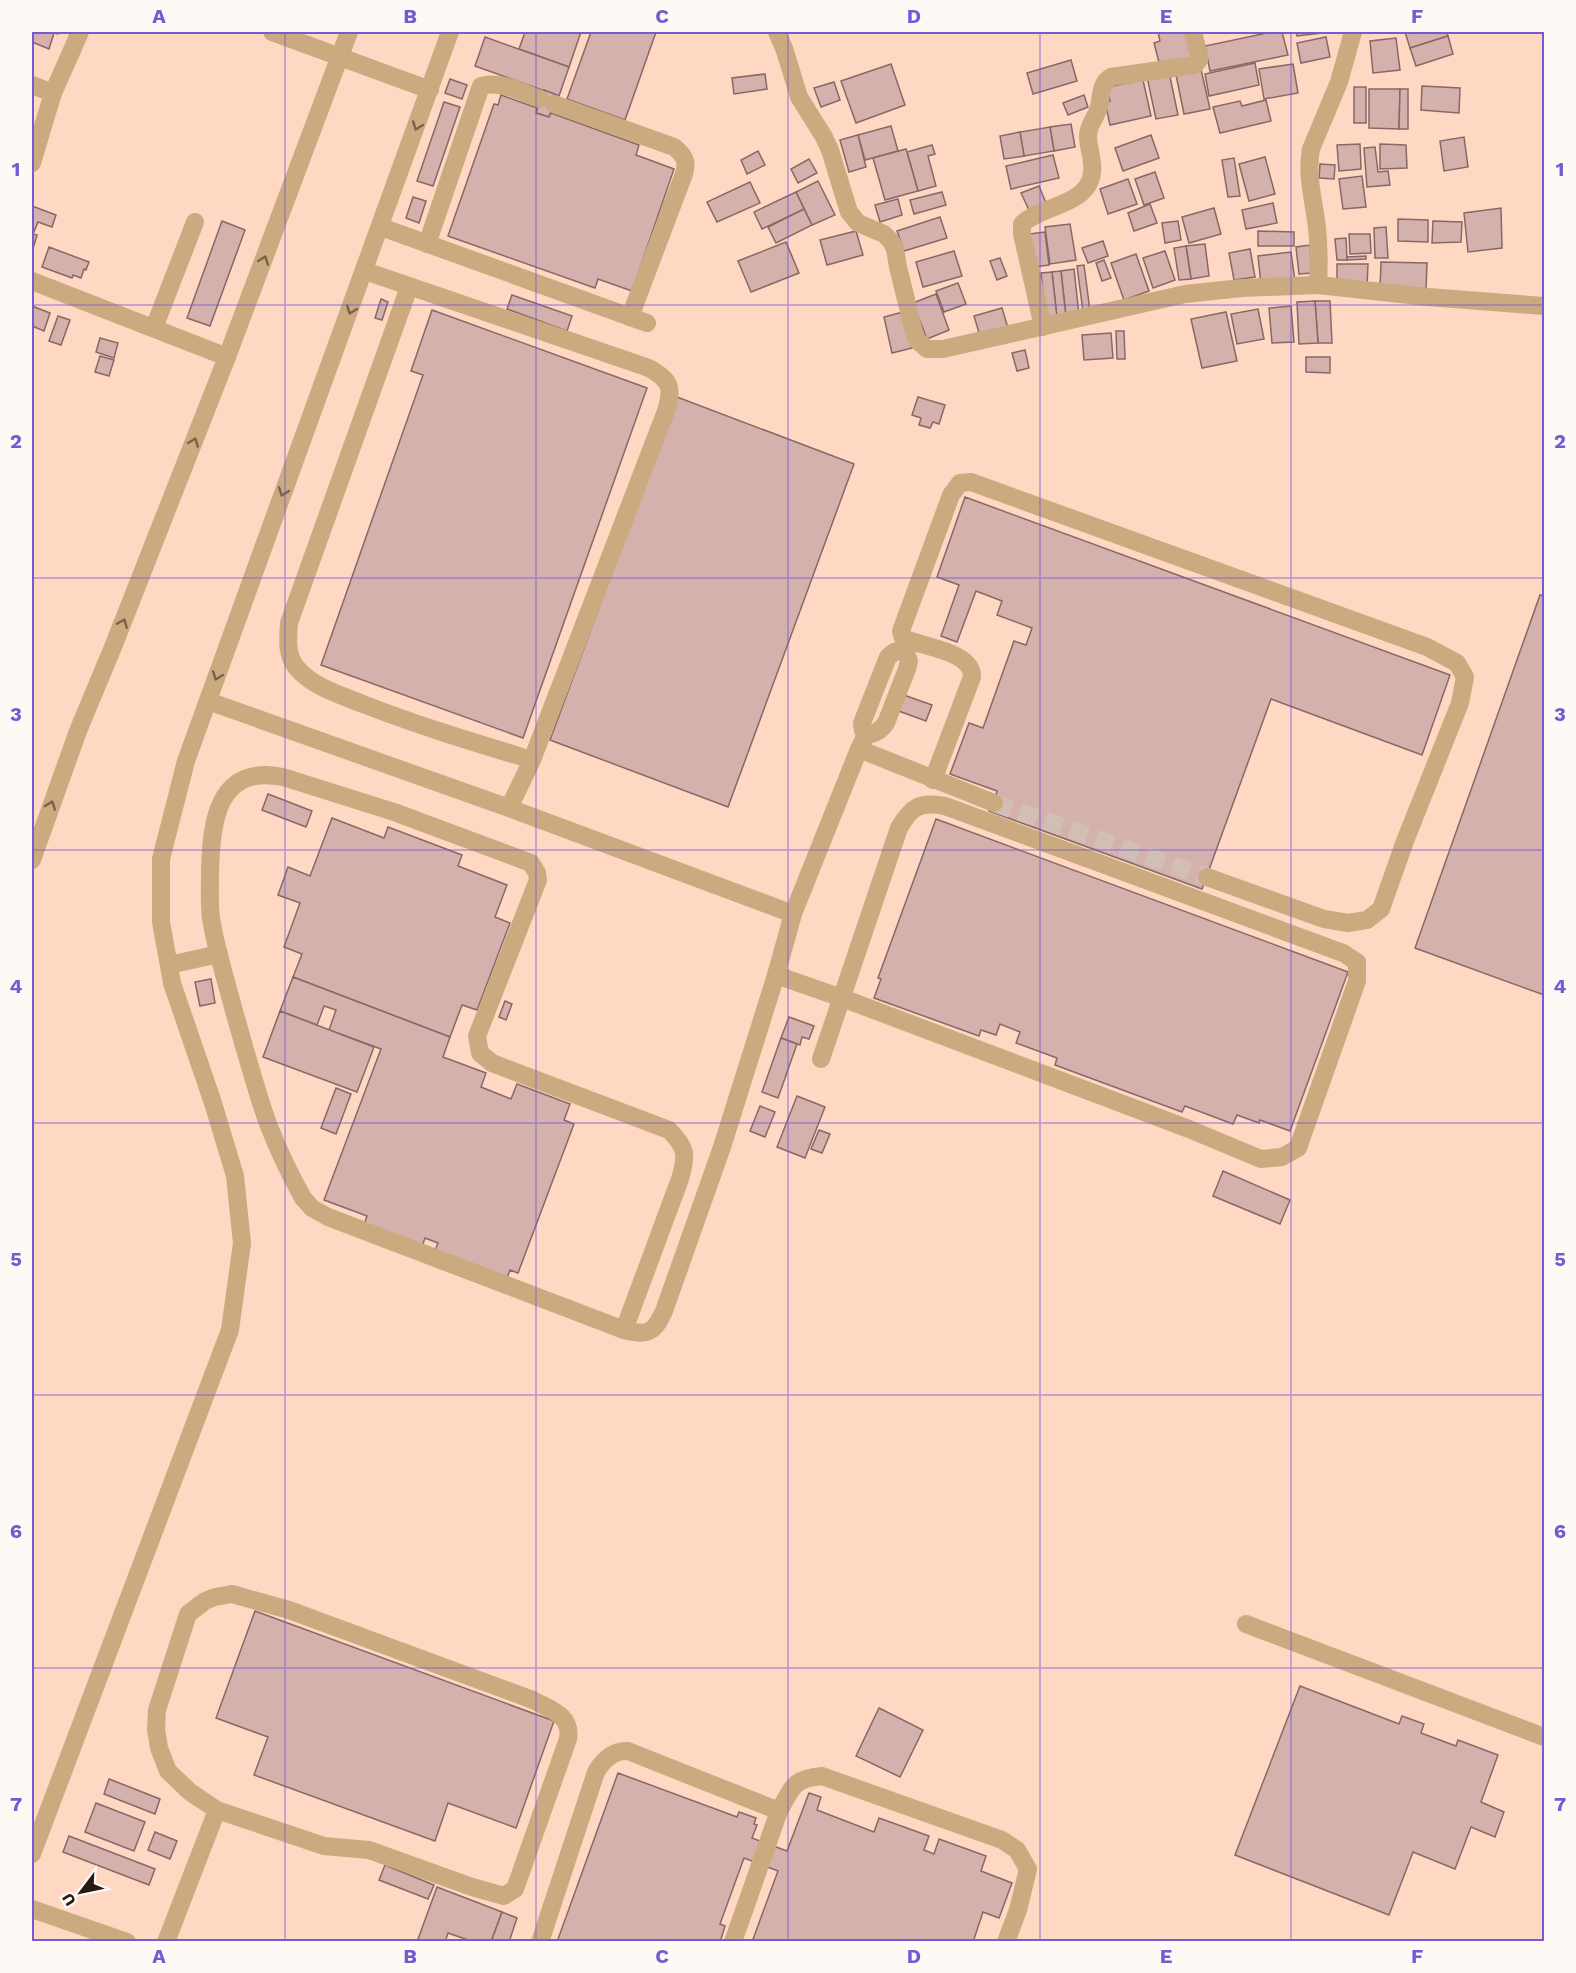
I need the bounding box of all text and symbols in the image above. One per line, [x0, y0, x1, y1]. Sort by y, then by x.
text: A [152, 4, 166, 28]
text: B [403, 4, 417, 28]
text: C [655, 4, 669, 28]
text: D [907, 4, 921, 28]
text: E [1160, 4, 1172, 28]
text: F [1411, 4, 1423, 28]
one-way arrow [411, 120, 424, 131]
text: 1 [12, 157, 20, 181]
text: 1 [1556, 157, 1564, 181]
one-way arrow [256, 255, 269, 266]
one-way arrow [345, 304, 358, 314]
text: 2 [10, 429, 22, 453]
text: 2 [1554, 429, 1566, 453]
one-way arrow [187, 437, 199, 448]
one-way arrow [277, 487, 290, 497]
one-way arrow [115, 619, 128, 629]
one-way arrow [211, 670, 224, 681]
text: 3 [10, 702, 22, 726]
text: 3 [1554, 702, 1566, 726]
one-way arrow [44, 800, 57, 811]
text: 4 [10, 974, 23, 998]
text: 4 [1554, 974, 1567, 998]
text: 5 [10, 1247, 22, 1271]
text: 5 [1554, 1247, 1566, 1271]
text: 6 [10, 1519, 22, 1543]
text: 6 [1554, 1519, 1566, 1543]
text: 7 [10, 1792, 22, 1816]
text: 7 [1554, 1792, 1566, 1816]
north arrow [51, 1862, 111, 1922]
text: U [58, 1890, 80, 1910]
text: A [152, 1944, 166, 1968]
text: B [403, 1944, 417, 1968]
text: C [655, 1944, 669, 1968]
text: D [907, 1944, 921, 1968]
text: E [1160, 1944, 1172, 1968]
text: F [1411, 1944, 1423, 1968]

